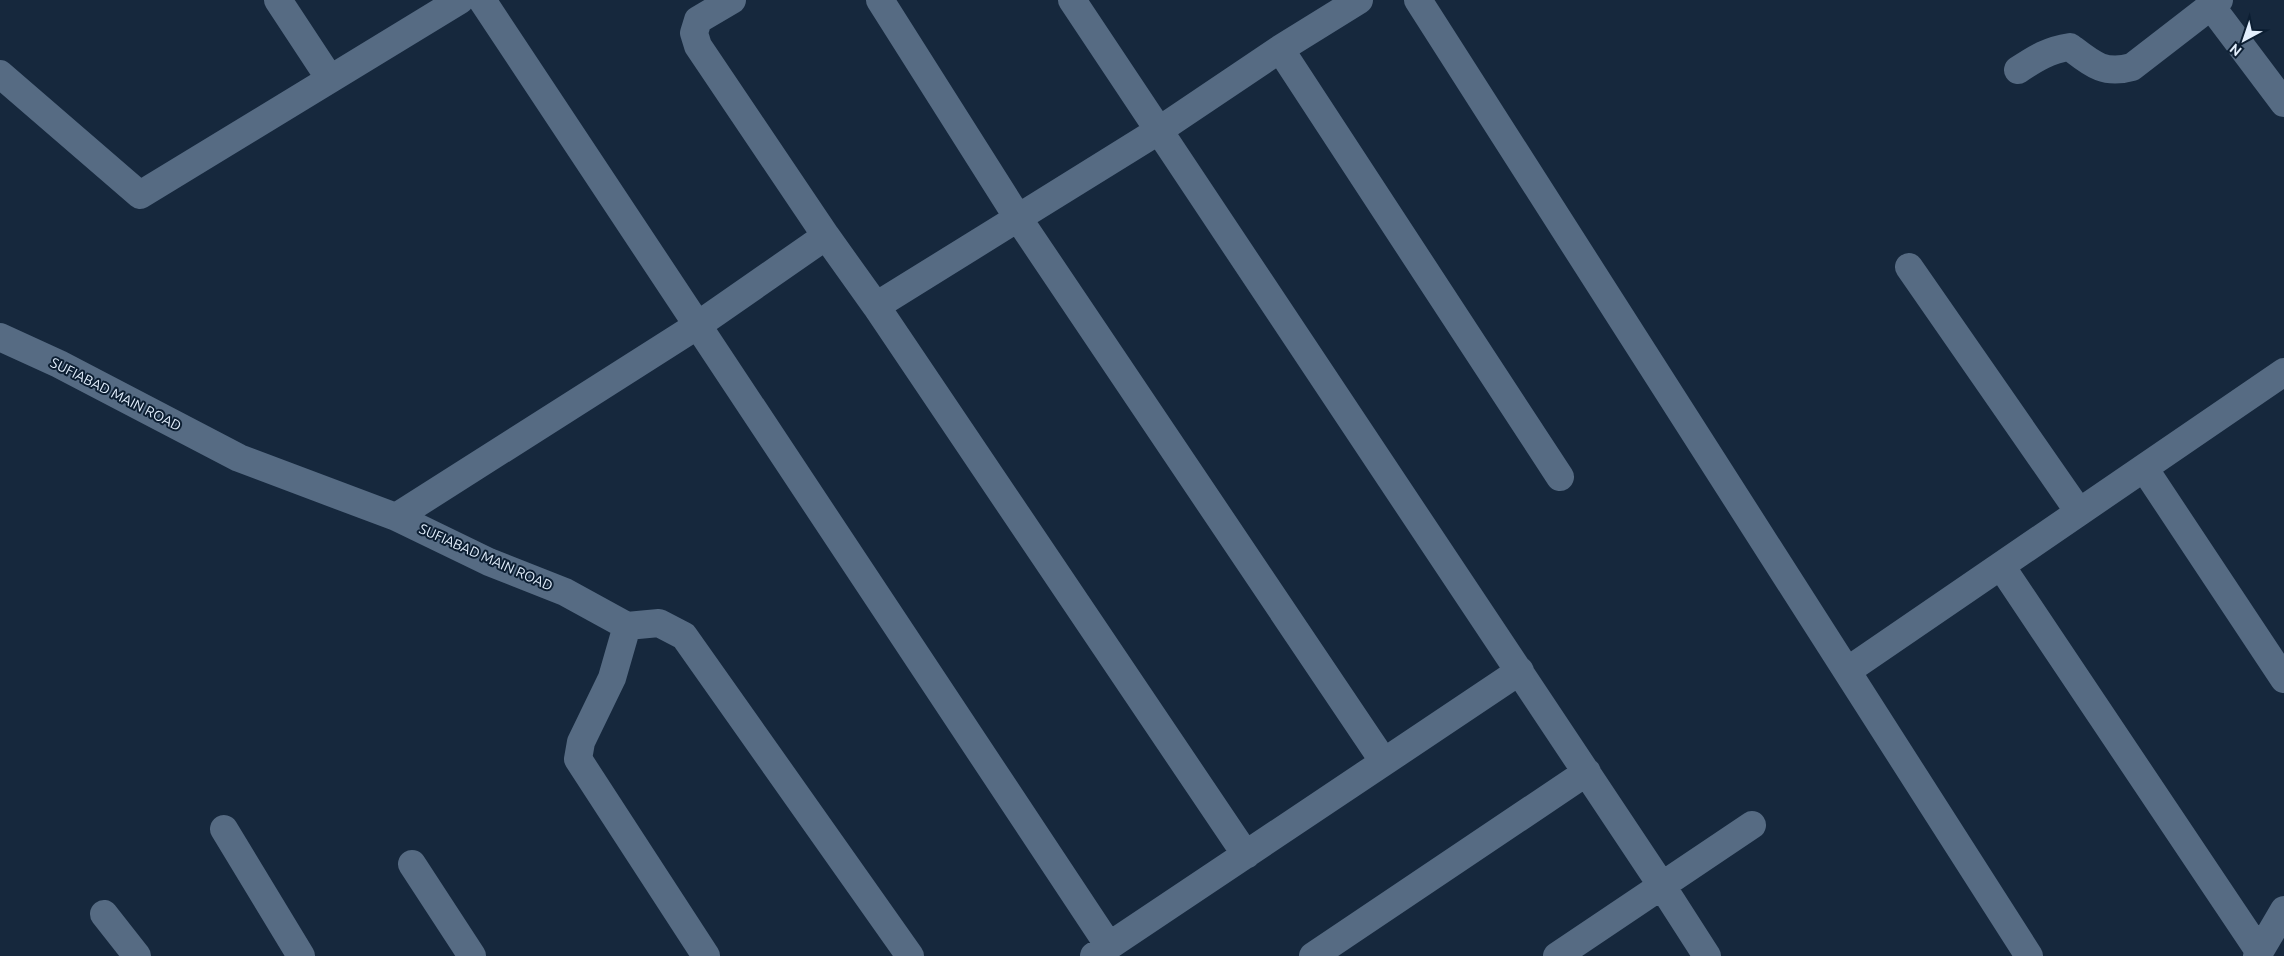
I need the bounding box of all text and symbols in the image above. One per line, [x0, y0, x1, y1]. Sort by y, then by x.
north arrow [2219, 15, 2269, 65]
text: N [2226, 40, 2245, 59]
street label: SUFIABAD MAIN ROAD [48, 354, 184, 434]
street label: SUFIABAD MAIN ROAD [417, 520, 555, 594]

